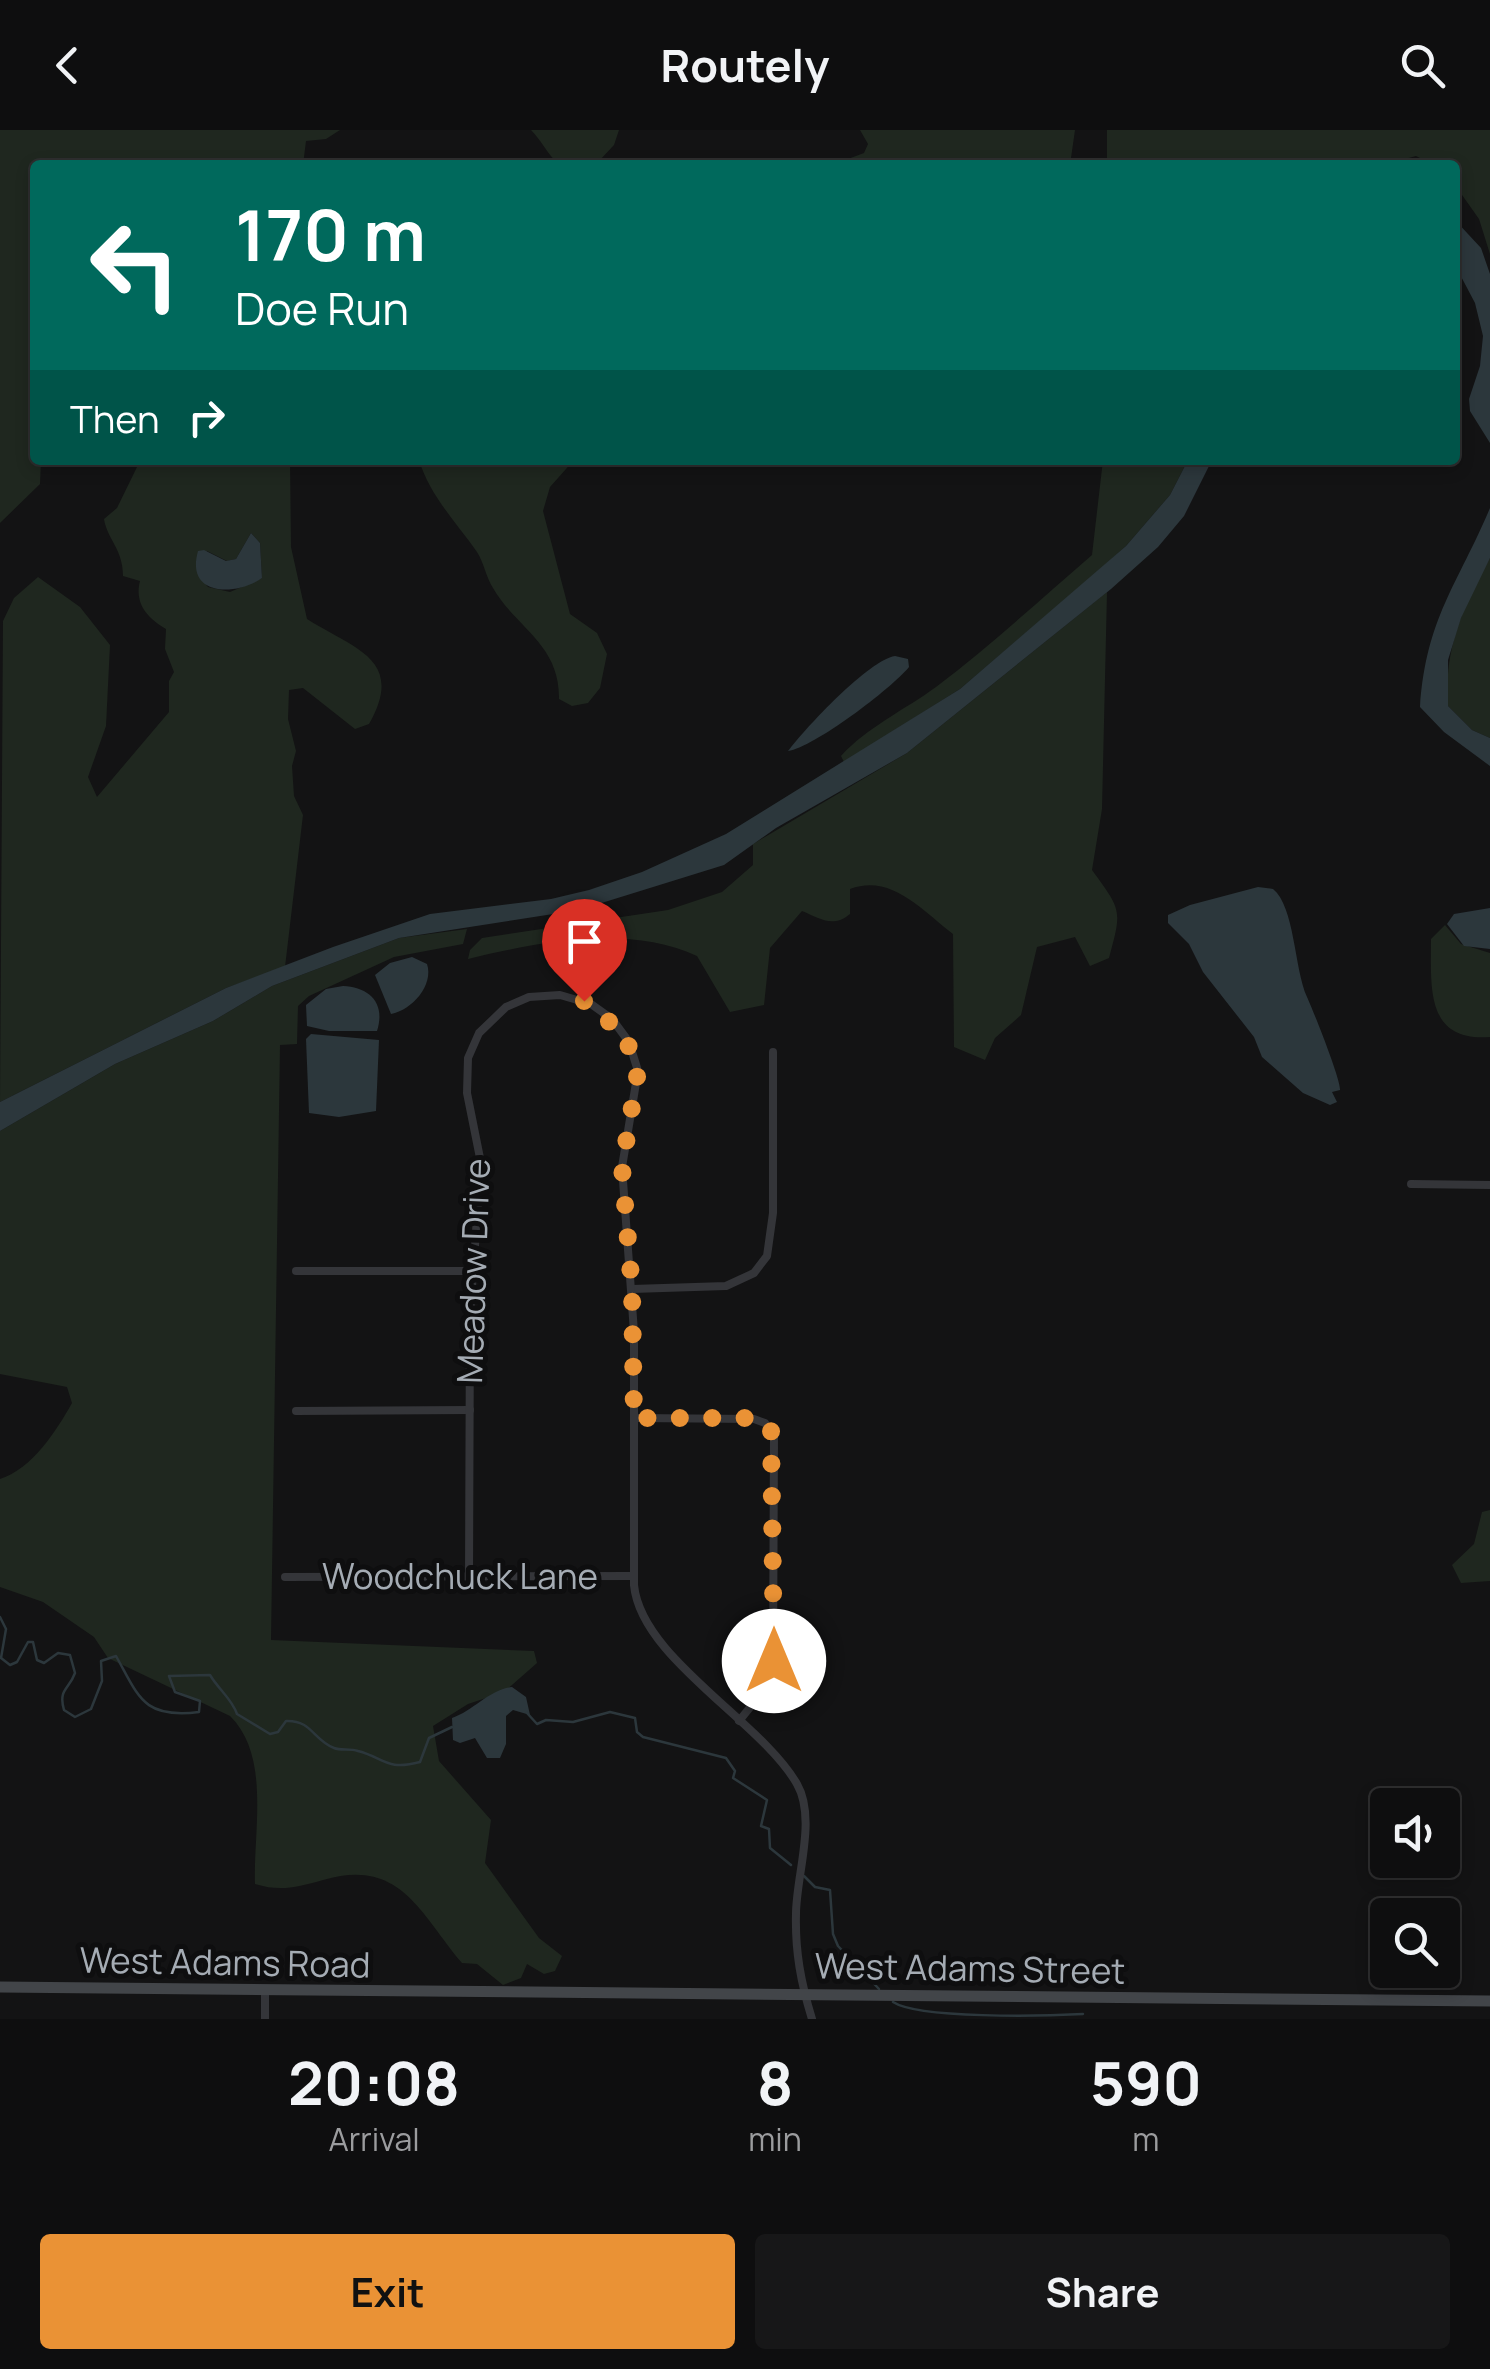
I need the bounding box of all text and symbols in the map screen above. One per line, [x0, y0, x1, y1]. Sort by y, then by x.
text: Routely [661, 34, 829, 96]
icon: back [40, 38, 95, 93]
icon: search [1395, 38, 1450, 93]
text: 170 m [235, 186, 426, 282]
icon: left [70, 200, 200, 330]
text: Doe Run [235, 277, 409, 339]
icon: right [179, 390, 234, 445]
text: Then [70, 392, 159, 444]
pin [542, 899, 627, 1002]
icon: arrive [557, 914, 612, 969]
street label: Meadow Drive [445, 1157, 501, 1384]
street label: Woodchuck Lane [322, 1552, 598, 1600]
position arrow [722, 1609, 826, 1713]
map controls [1370, 1788, 1460, 1988]
button: sound [1370, 1788, 1460, 1878]
button: search [1370, 1898, 1460, 1988]
street label: West Adams Road [79, 1935, 371, 1989]
street label: West Adams Street [814, 1941, 1126, 1995]
text: 20:08 [288, 2041, 460, 2123]
text: 8 [757, 2041, 793, 2123]
text: 590 [1090, 2041, 1202, 2123]
text: Arrival [328, 2117, 420, 2161]
text: min [748, 2117, 802, 2161]
text: m [1132, 2117, 1159, 2161]
button: Exit [40, 2234, 735, 2349]
button: Share [755, 2234, 1450, 2349]

